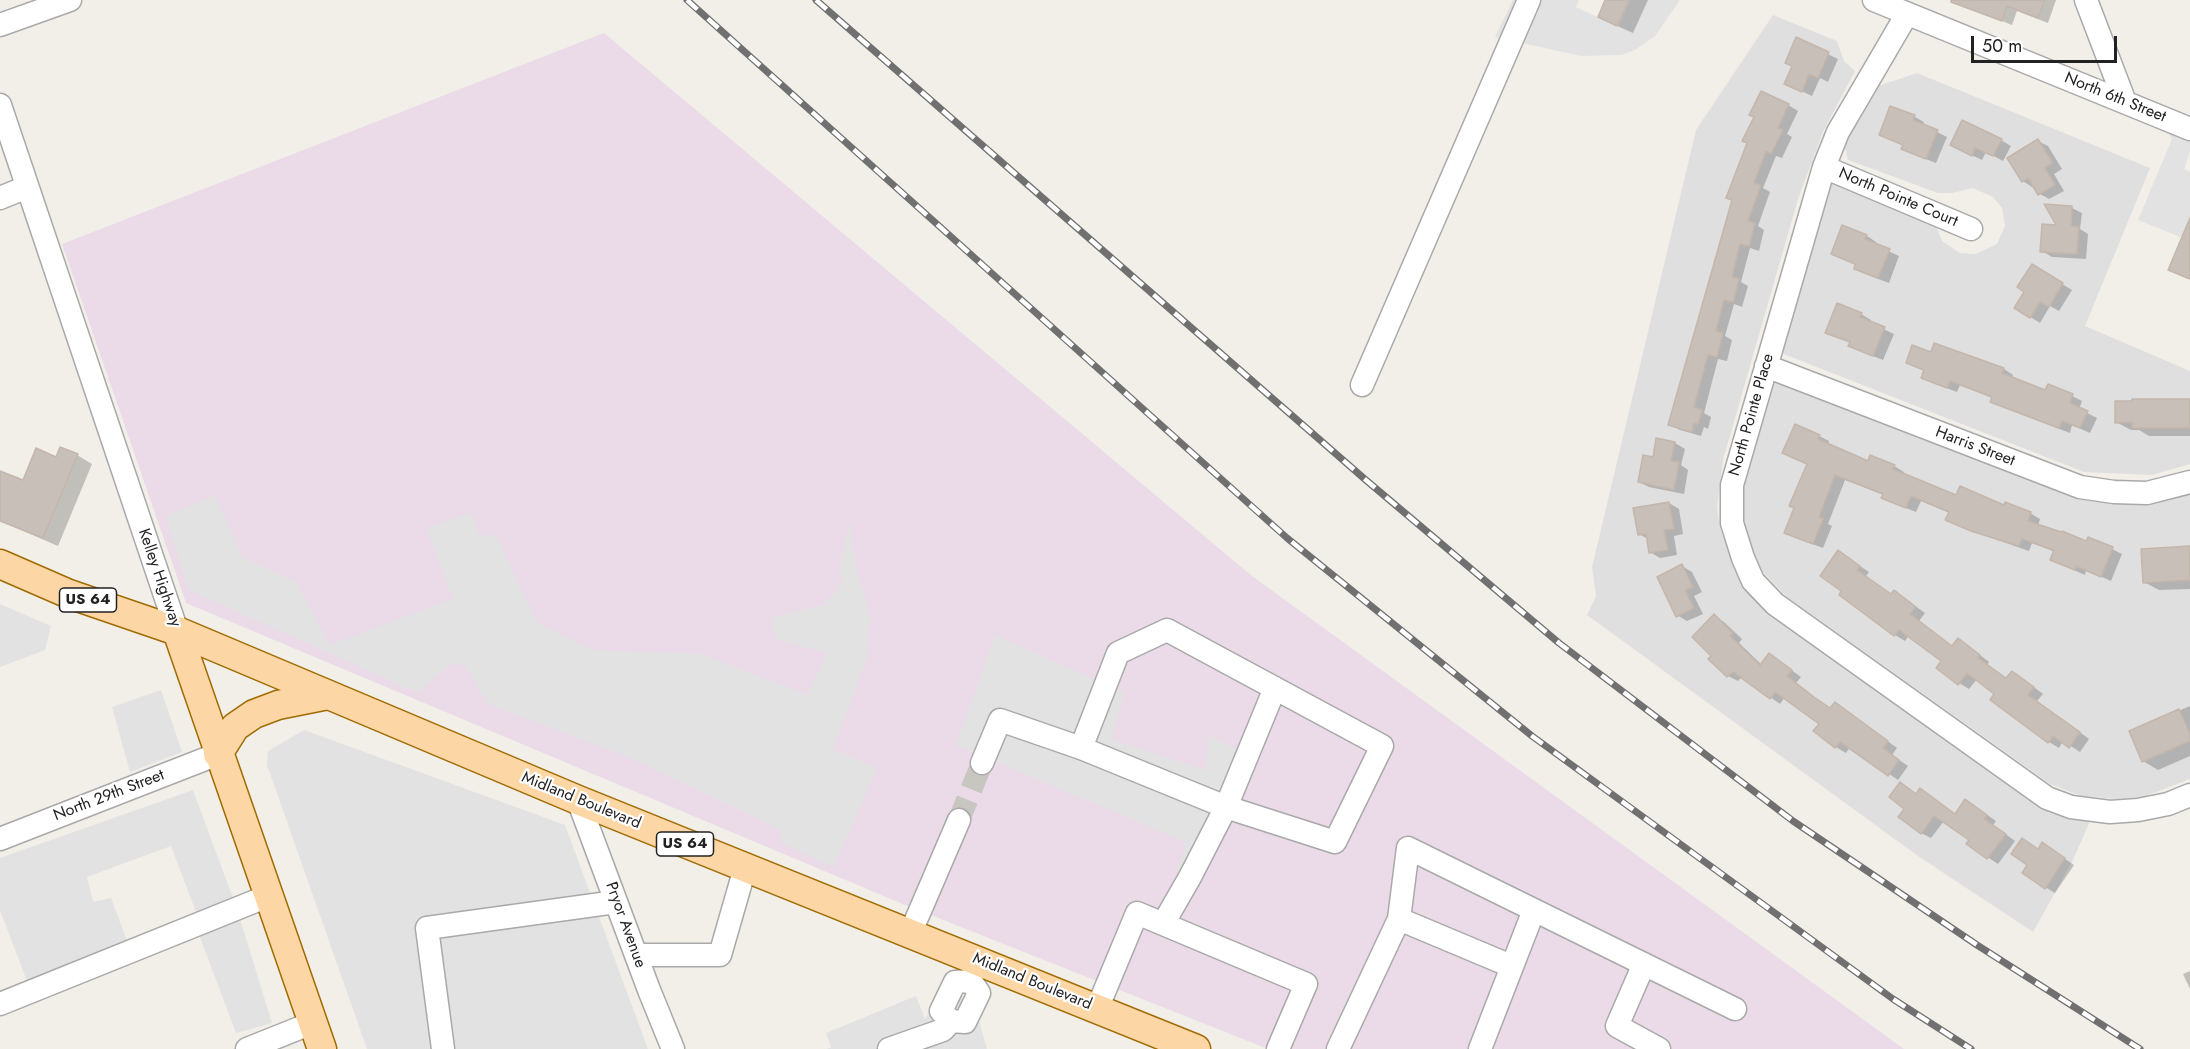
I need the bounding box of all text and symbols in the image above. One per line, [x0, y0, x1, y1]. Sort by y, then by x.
scale bar [1974, 24, 2120, 62]
text: 50 m [1982, 33, 2022, 59]
street label: North 6th Street [2061, 69, 2169, 127]
street label: North Pointe Court [1836, 164, 1960, 232]
street label: North Pointe Place [1725, 352, 1779, 478]
street label: Harris Street [1932, 423, 2018, 471]
street label: Kelley Highway [133, 526, 185, 630]
road number: US 64 [60, 588, 116, 612]
street label: North 29th Street [51, 766, 167, 826]
street label: Midland Boulevard [519, 768, 643, 834]
road number: US 64 [656, 832, 714, 856]
street label: Pryor Avenue [601, 879, 649, 971]
street label: Midland Boulevard [970, 949, 1094, 1015]

